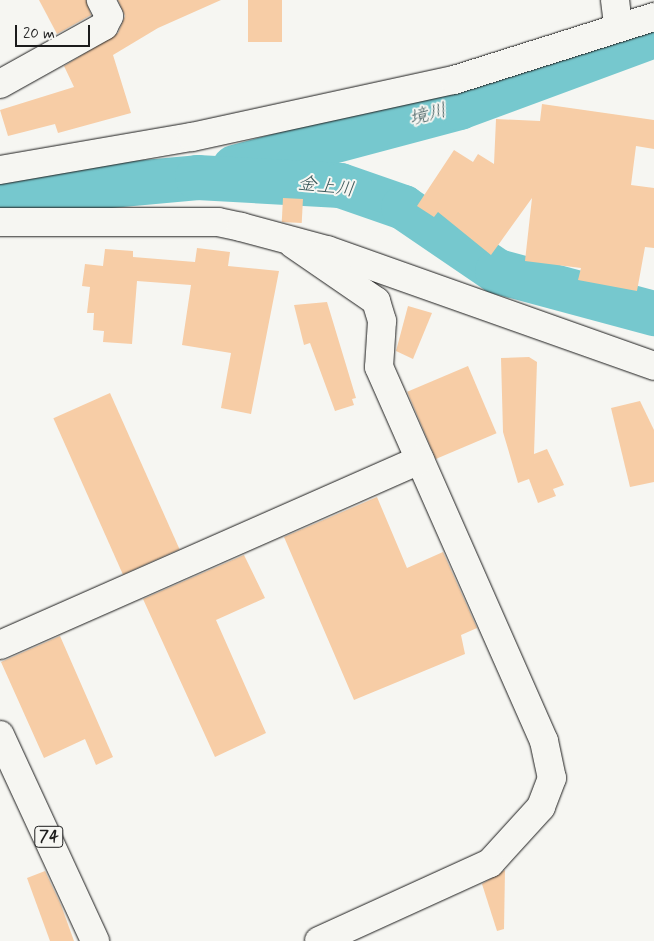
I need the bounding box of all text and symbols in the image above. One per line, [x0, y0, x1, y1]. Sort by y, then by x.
scale bar [18, 15, 92, 47]
text: 20 m [23, 24, 55, 44]
water label: 境川 [407, 99, 449, 131]
water label: 金上川 [296, 172, 356, 202]
road number: 74 [34, 824, 64, 850]

